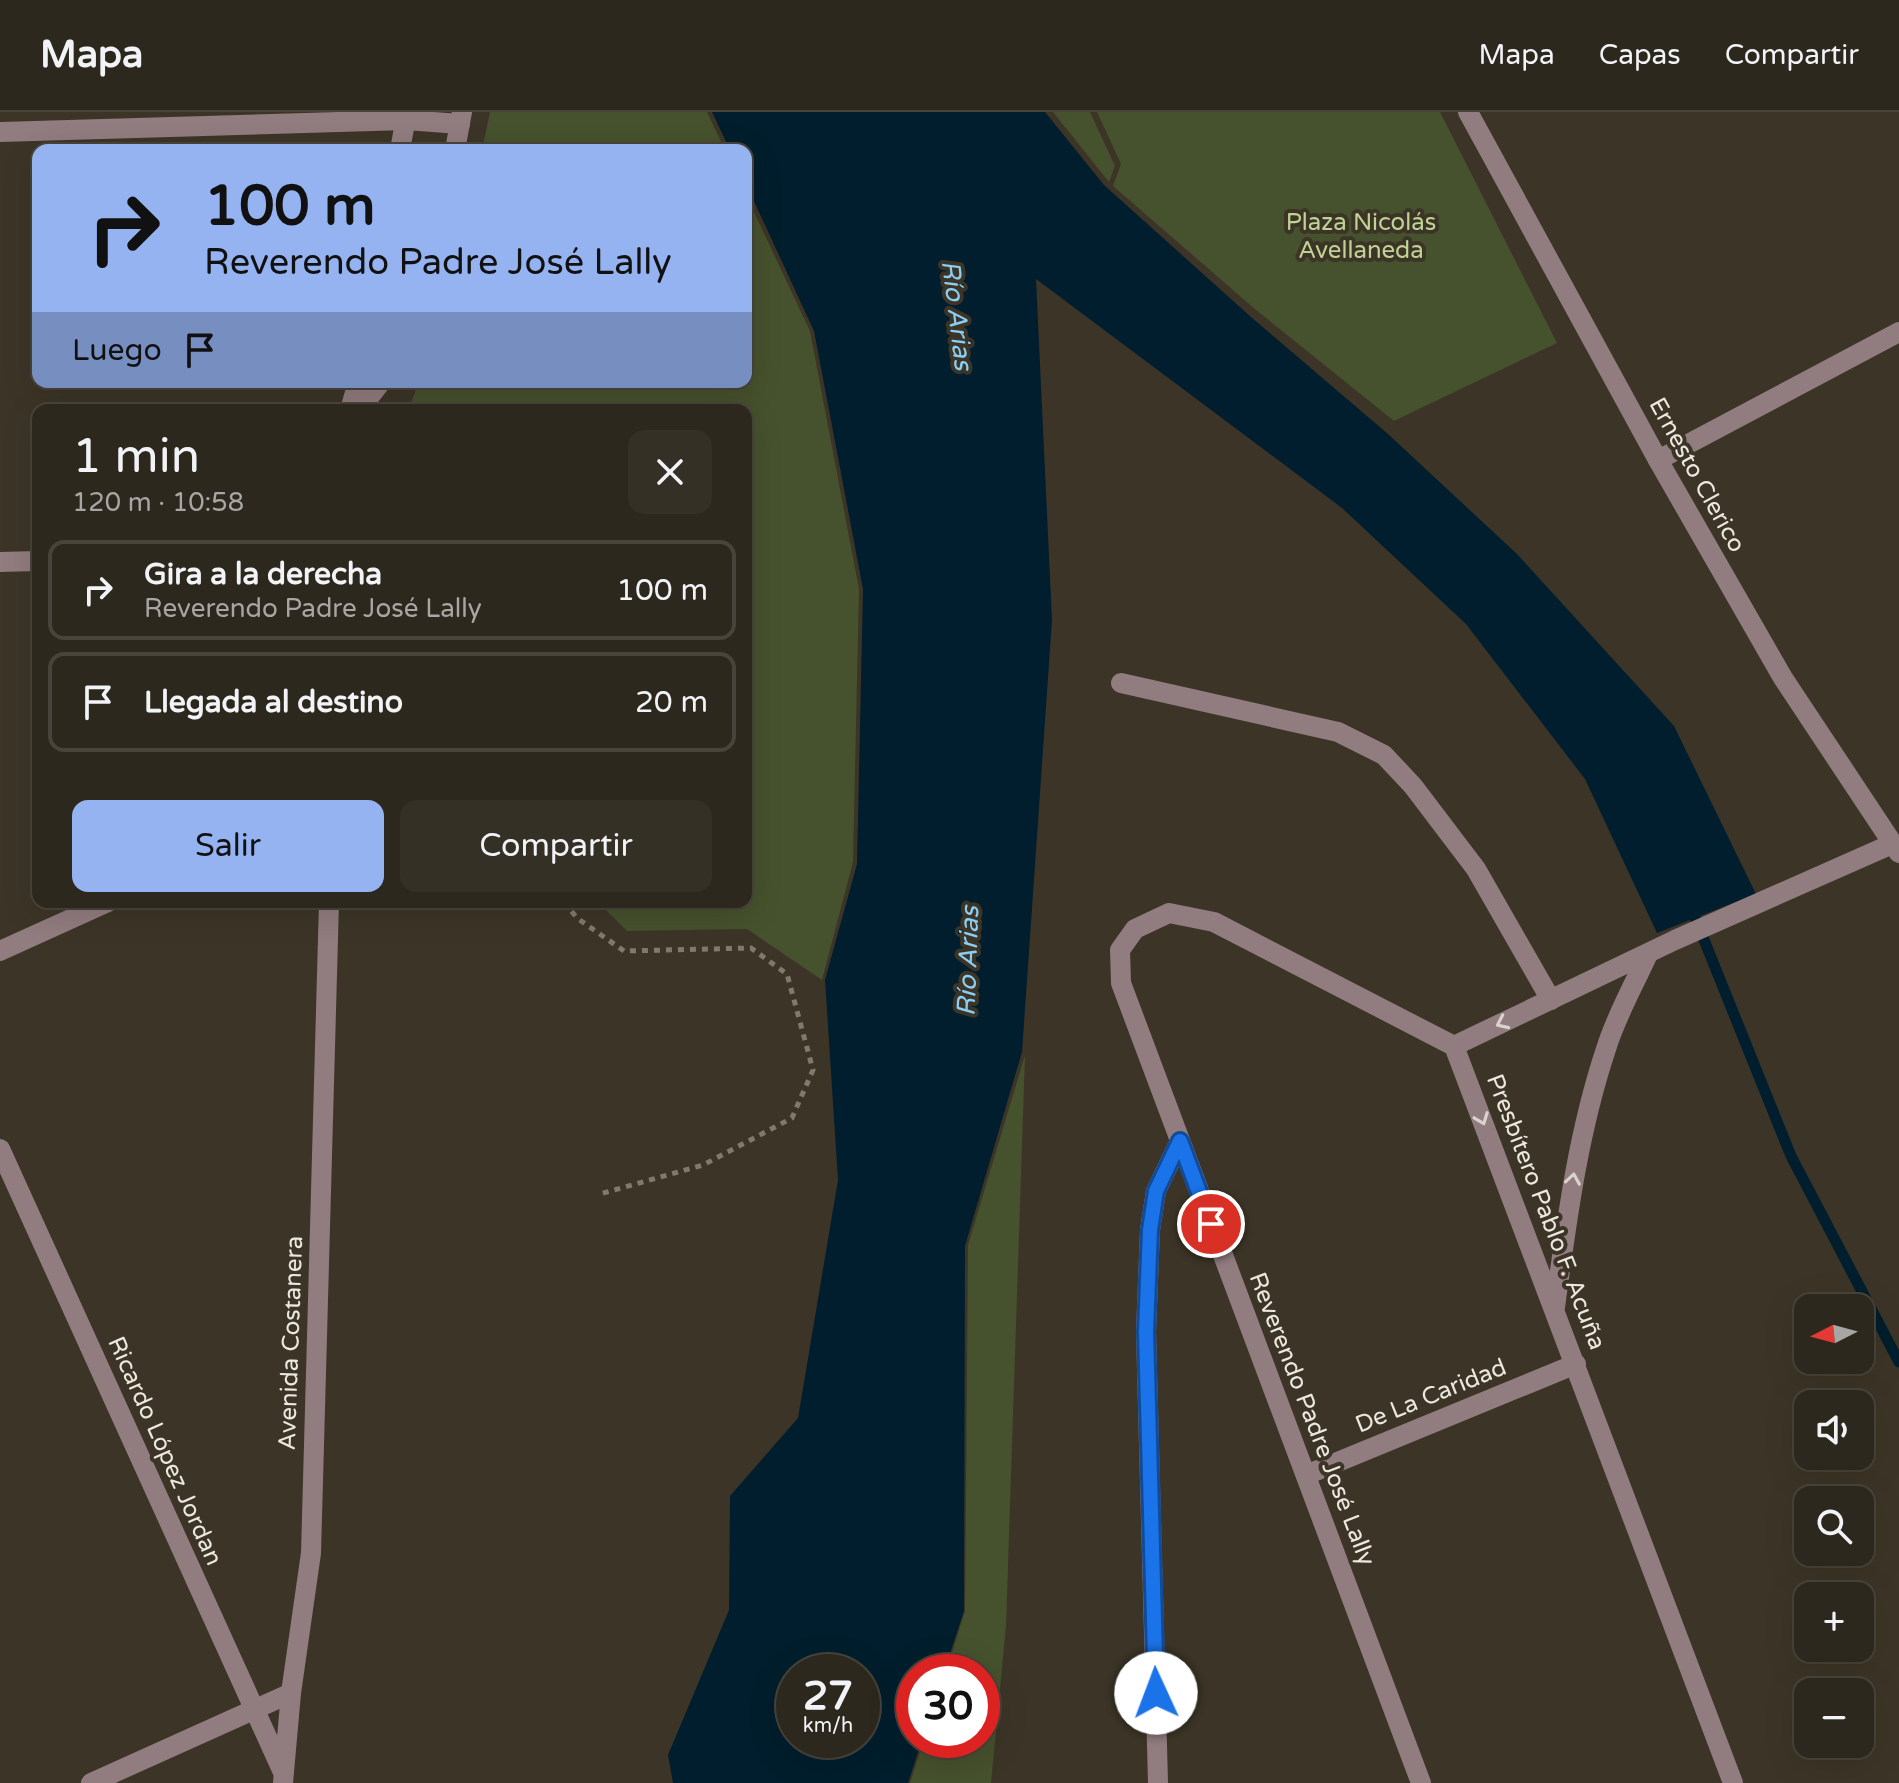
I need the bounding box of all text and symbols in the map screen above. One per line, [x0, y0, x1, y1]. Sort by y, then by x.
text: Mapa [40, 32, 143, 78]
text: Mapa [1478, 38, 1555, 72]
text: Capas [1599, 38, 1681, 72]
text: Compartir [1725, 38, 1859, 72]
text: 100 m [204, 173, 375, 240]
icon: right [72, 176, 176, 280]
park label: Plaza Nicolás Avellaneda [1286, 208, 1436, 265]
text: Reverendo Padre José Lally [204, 241, 672, 284]
water label: Río Arias [935, 258, 979, 373]
icon: arrive [178, 328, 222, 372]
text: Luego [72, 332, 162, 369]
street label: Ernesto Clerico [1643, 393, 1751, 557]
text: 1 min [72, 428, 200, 486]
button: close [628, 430, 712, 514]
text: 120 m · 10:58 [72, 487, 244, 518]
text: Gira a la derecha [144, 556, 382, 593]
icon: right [76, 568, 120, 612]
text: 100 m [616, 572, 708, 609]
text: Reverendo Padre José Lally [144, 593, 482, 624]
icon: arrive [76, 680, 120, 724]
text: Llegada al destino [144, 684, 403, 721]
text: 20 m [635, 684, 708, 721]
button: Salir [72, 800, 384, 892]
button: Compartir [400, 800, 712, 892]
water label: Río Arias [951, 904, 985, 1017]
one-way arrow [1496, 1013, 1510, 1029]
street label: Presbítero Pablo F. Acuña [1480, 1070, 1612, 1354]
one-way arrow [1472, 1111, 1489, 1125]
one-way arrow [1563, 1172, 1580, 1186]
pin [1177, 1190, 1245, 1258]
icon: arrive [1189, 1202, 1233, 1246]
street label: Avenida Costanera [273, 1235, 309, 1451]
street label: Reverendo Padre José Lally [1243, 1268, 1381, 1570]
north arrow [1794, 1294, 1874, 1374]
map controls [1794, 1294, 1874, 1758]
street label: Ricardo López Jordan [101, 1332, 229, 1570]
street label: De La Caridad [1351, 1353, 1511, 1439]
button: sound [1794, 1390, 1874, 1470]
button: search [1794, 1486, 1874, 1566]
button: + [1794, 1582, 1874, 1662]
position arrow [1114, 1651, 1198, 1735]
speed limit sign: 30 [896, 1654, 1000, 1758]
text: 27 [803, 1672, 853, 1720]
button: − [1794, 1678, 1874, 1758]
text: km/h [803, 1714, 853, 1738]

